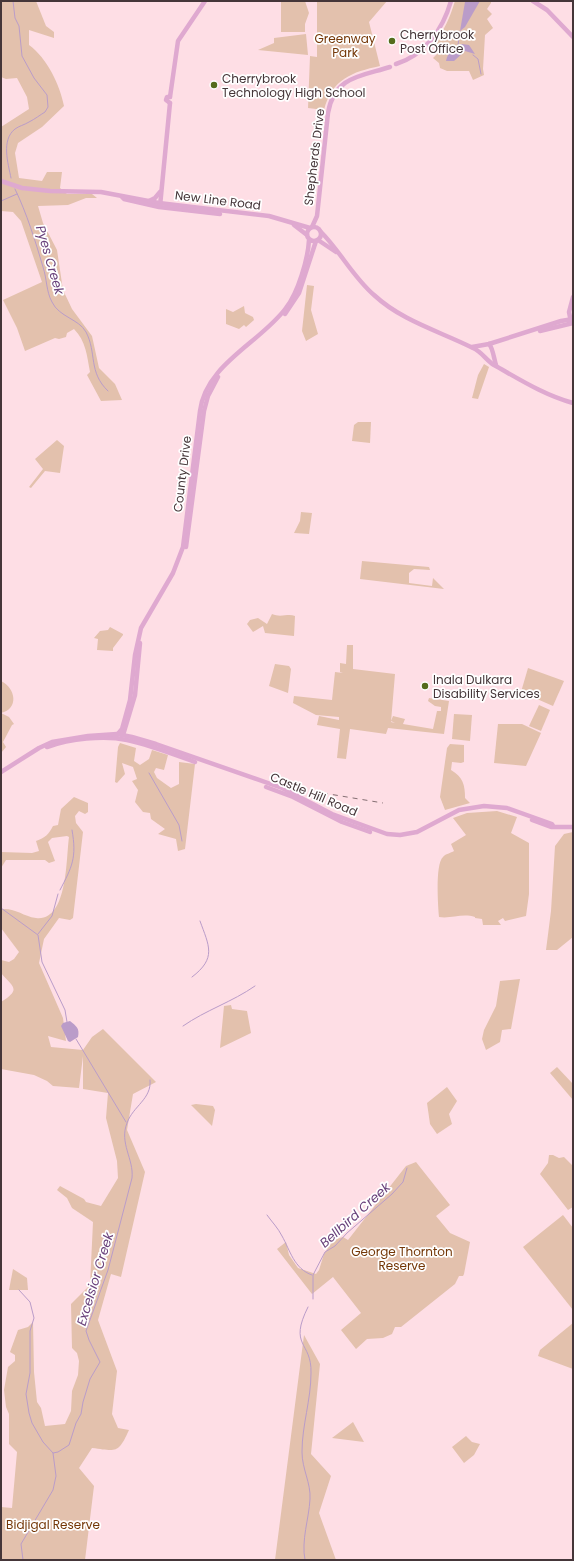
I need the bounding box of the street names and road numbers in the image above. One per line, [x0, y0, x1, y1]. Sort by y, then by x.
street label: Shepherds Drive [300, 108, 328, 206]
street label: New Line Road [174, 186, 262, 214]
street label: County Drive [169, 435, 195, 513]
street label: Castle Hill Road [268, 768, 360, 820]

